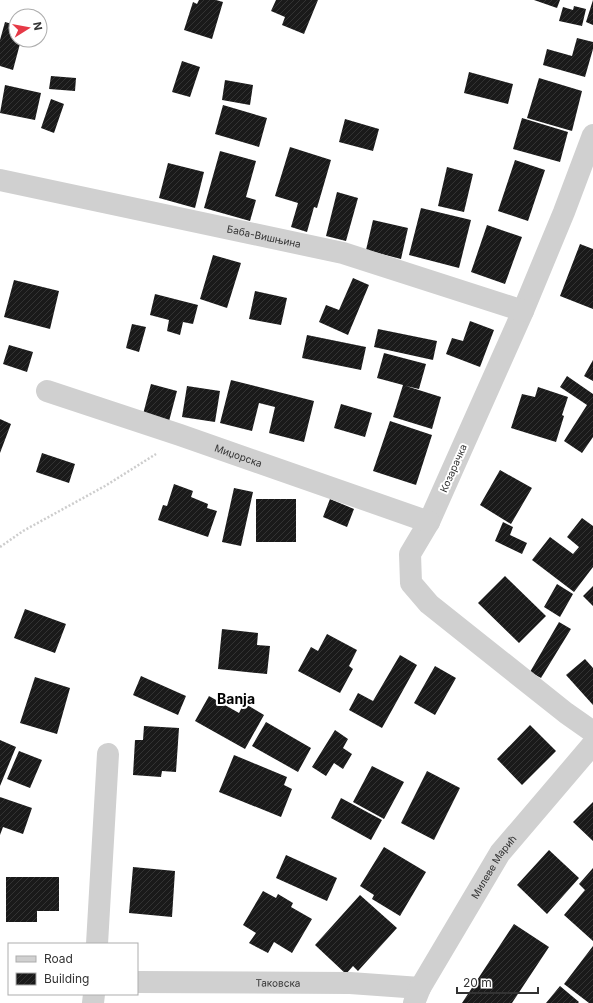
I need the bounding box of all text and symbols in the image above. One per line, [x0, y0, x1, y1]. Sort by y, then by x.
north arrow [8, 8, 48, 48]
text: N [30, 21, 45, 32]
street label: Баба-Вишњина [226, 222, 302, 250]
street label: Миџорска [213, 442, 264, 469]
street label: Козарачка [437, 442, 469, 494]
district label: Banja [217, 690, 255, 707]
street label: Милеве Марић [468, 833, 519, 901]
legend [8, 943, 138, 995]
text: Road [44, 951, 73, 966]
scale bar [457, 969, 538, 995]
text: Building [44, 971, 89, 986]
text: 20 m [463, 975, 492, 990]
street label: Таковска [255, 977, 301, 989]

